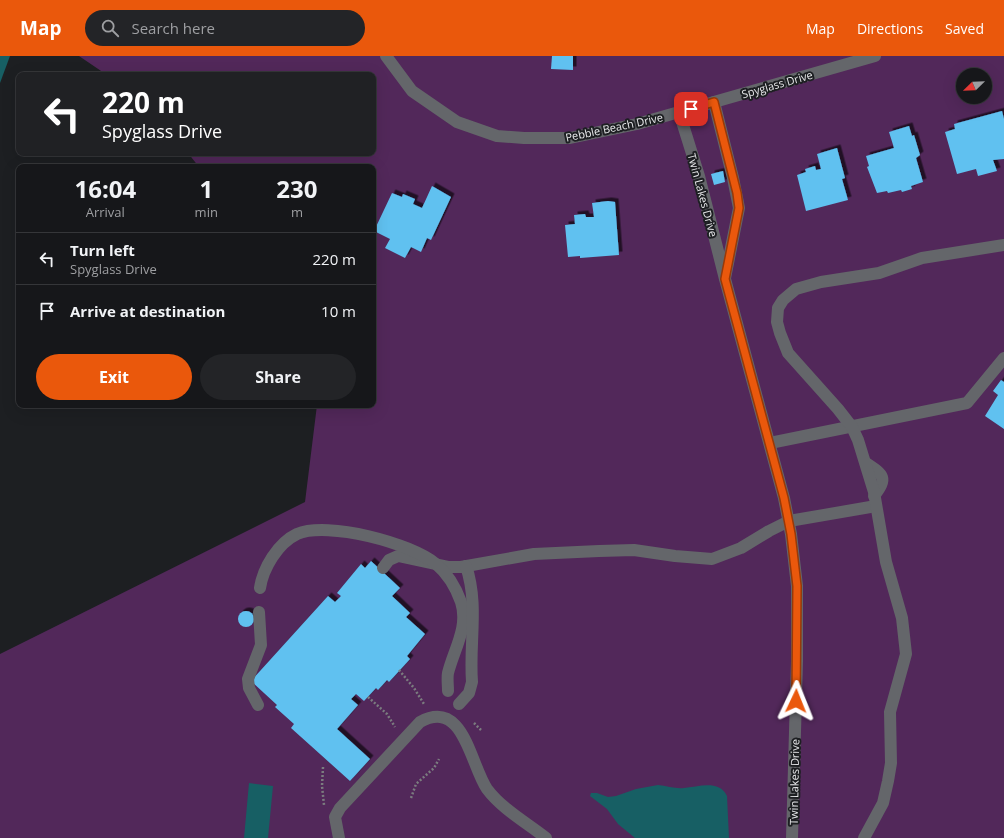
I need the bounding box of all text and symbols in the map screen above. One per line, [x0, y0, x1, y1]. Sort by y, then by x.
search box [85, 10, 365, 46]
text: Map [20, 15, 61, 41]
icon: search [99, 17, 121, 39]
text: Search here [131, 18, 215, 38]
text: Map [806, 19, 835, 38]
text: Directions [857, 19, 923, 38]
text: Saved [945, 19, 984, 38]
street label: Spyglass Drive [740, 67, 814, 101]
north arrow [956, 68, 992, 104]
map controls [956, 68, 992, 104]
text: 220 m [102, 83, 185, 121]
icon: left [36, 88, 88, 140]
pin [674, 92, 708, 126]
icon: arrive [680, 98, 702, 120]
street label: Pebble Beach Drive [564, 109, 664, 145]
text: Spyglass Drive [102, 119, 222, 143]
street label: Twin Lakes Drive [685, 152, 721, 238]
text: 16:04 [74, 172, 136, 205]
text: 1 [199, 172, 213, 205]
text: 230 [276, 172, 318, 205]
text: Arrival [86, 203, 125, 221]
text: min [195, 203, 218, 221]
text: m [291, 203, 303, 221]
text: Turn left [70, 240, 135, 260]
icon: left [36, 248, 58, 270]
text: 220 m [312, 249, 356, 269]
text: Spyglass Drive [70, 260, 157, 278]
icon: arrive [36, 300, 58, 322]
text: Arrive at destination [70, 301, 225, 321]
text: 10 m [321, 301, 356, 321]
button: Exit [36, 354, 192, 400]
button: Share [200, 354, 356, 400]
position arrow [775, 680, 817, 722]
street label: Twin Lakes Drive [786, 739, 802, 825]

